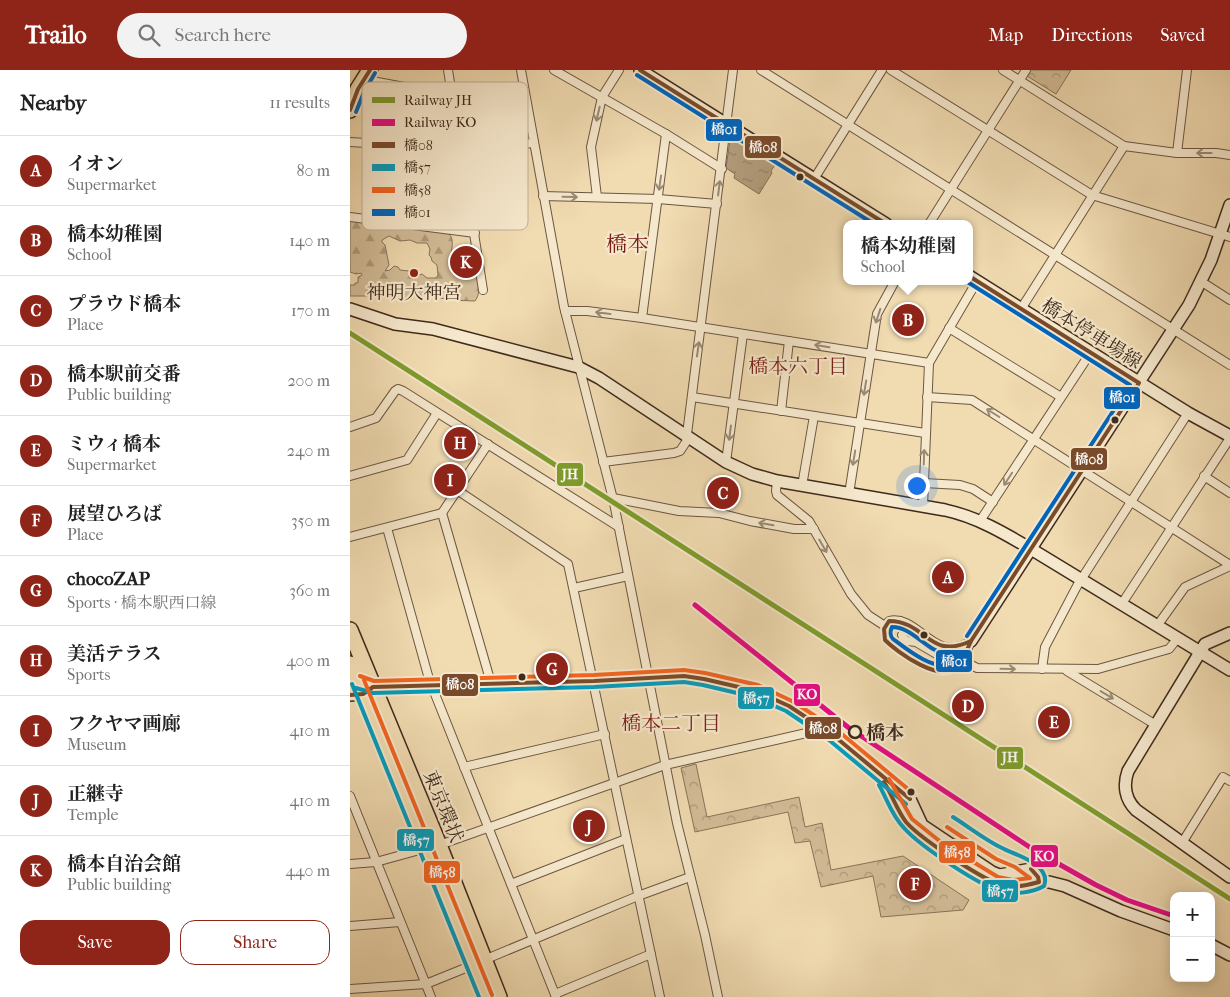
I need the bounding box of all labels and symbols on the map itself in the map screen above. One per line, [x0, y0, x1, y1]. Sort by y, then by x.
legend [362, 82, 528, 230]
text: Railway JH [404, 92, 472, 109]
one-way arrow [593, 105, 602, 121]
text: Railway KO [404, 114, 476, 131]
line badge: 橋01 [705, 118, 743, 142]
text: 橋01 [711, 121, 737, 138]
line badge: 橋08 [744, 135, 782, 159]
text: 橋08 [404, 137, 433, 154]
text: 橋08 [749, 139, 777, 156]
one-way arrow [1196, 148, 1212, 158]
text: 橋57 [404, 159, 431, 176]
unlabelled marker [795, 172, 805, 182]
one-way arrow [655, 174, 665, 190]
one-way arrow [715, 180, 725, 196]
text: 橋58 [404, 182, 431, 199]
one-way arrow [561, 192, 577, 201]
text: 橋01 [404, 204, 431, 221]
district label: 橋本 [606, 232, 648, 256]
pin: K [450, 243, 482, 281]
marker: 神明大神宮 [408, 267, 420, 279]
place label: 神明大神宮 [366, 282, 462, 304]
street label: 橋本停車場線 [1037, 294, 1146, 373]
pin: B [892, 301, 924, 339]
one-way arrow [873, 307, 882, 323]
one-way arrow [596, 308, 612, 318]
one-way arrow [693, 341, 703, 357]
one-way arrow [815, 341, 831, 351]
district label: 橋本六丁目 [748, 355, 848, 378]
one-way arrow [860, 380, 870, 396]
line badge: 橋01 [1103, 386, 1141, 410]
text: 橋01 [1109, 389, 1135, 406]
one-way arrow [986, 407, 1000, 417]
unlabelled marker [1110, 415, 1120, 425]
pin: H [444, 424, 476, 462]
one-way arrow [725, 424, 735, 440]
line badge: 橋08 [1070, 447, 1108, 471]
one-way arrow [849, 450, 859, 466]
one-way arrow [920, 450, 929, 466]
text: 橋08 [1075, 451, 1103, 468]
pin: I [434, 461, 466, 499]
line badge: JH [556, 462, 584, 487]
text: JH [560, 466, 578, 483]
one-way arrow [1002, 472, 1013, 486]
your location [904, 473, 930, 499]
pin: C [707, 474, 739, 512]
one-way arrow [758, 519, 774, 529]
one-way arrow [819, 538, 829, 552]
pin: A [932, 558, 964, 596]
unlabelled marker [919, 630, 929, 640]
line badge: 橋01 [935, 649, 973, 673]
pin: G [536, 650, 568, 688]
text: 橋01 [941, 653, 967, 670]
one-way arrow [1000, 664, 1016, 674]
unlabelled marker [517, 672, 527, 682]
line badge: 橋08 [441, 673, 479, 697]
text: 橋08 [446, 676, 474, 693]
line badge: KO [793, 683, 821, 707]
line badge: 橋57 [737, 686, 775, 710]
text: KO [797, 686, 817, 703]
pin: D [952, 687, 984, 725]
text: 橋57 [743, 690, 770, 707]
one-way arrow [1100, 690, 1114, 700]
pin: E [1038, 703, 1070, 741]
district label: 橋本二丁目 [621, 712, 721, 735]
line badge: 橋08 [804, 716, 842, 740]
text: 橋08 [809, 720, 837, 737]
place label: 橋本 [866, 722, 904, 744]
marker: 橋本 [848, 725, 862, 739]
line badge: JH [996, 746, 1024, 770]
text: JH [1000, 749, 1018, 766]
street label: 東京環状 [419, 767, 468, 846]
unlabelled marker [906, 787, 916, 797]
pin: J [573, 807, 605, 845]
line badge: 橋57 [396, 828, 435, 852]
text: 橋57 [403, 832, 430, 849]
line badge: 橋58 [938, 840, 976, 864]
text: 橋58 [943, 844, 971, 861]
line badge: KO [1030, 844, 1059, 868]
text: KO [1034, 848, 1054, 865]
line badge: 橋58 [423, 860, 461, 884]
text: 橋58 [428, 864, 456, 881]
pin: F [899, 865, 931, 903]
line badge: 橋57 [981, 879, 1019, 903]
text: 橋57 [987, 883, 1014, 900]

